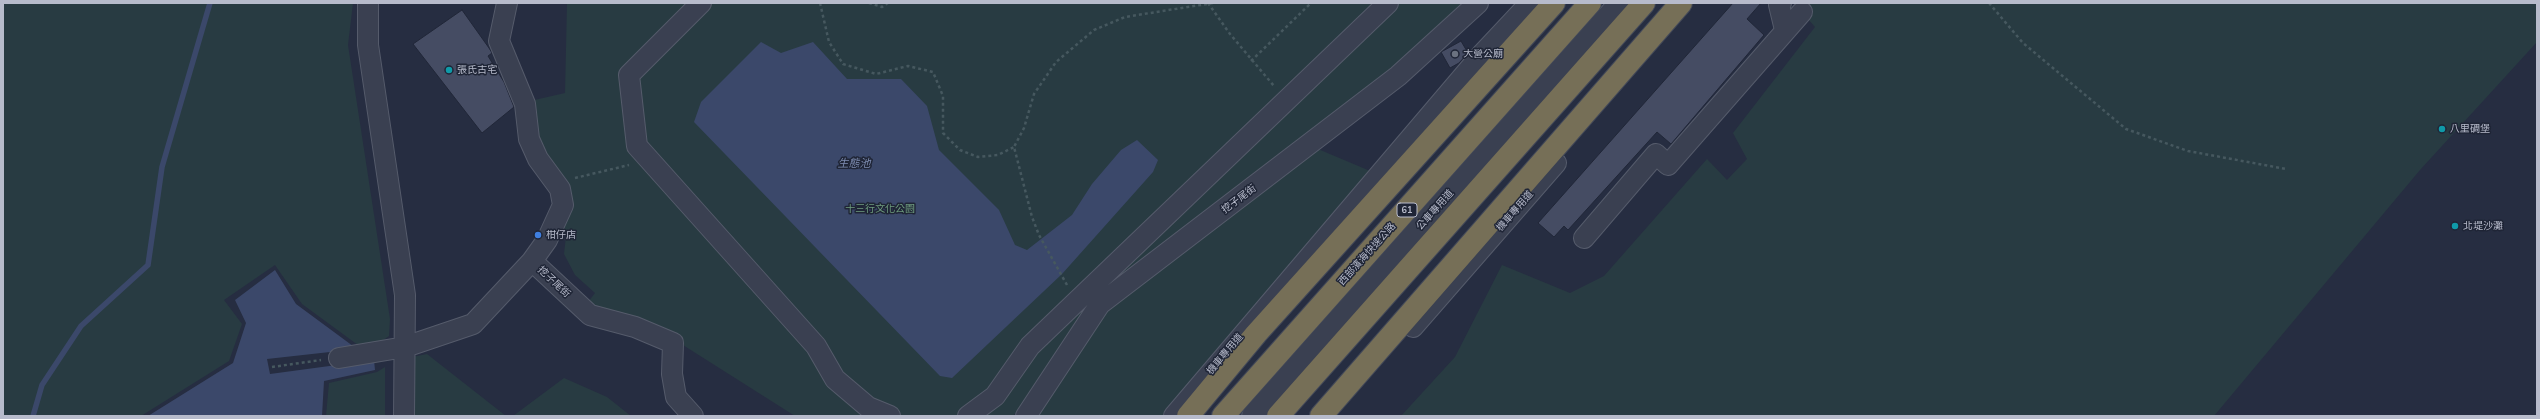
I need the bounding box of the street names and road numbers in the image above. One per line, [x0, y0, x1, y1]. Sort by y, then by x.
street label: 挖子尾街 [1219, 182, 1259, 216]
street label: 公車專用道 [1414, 187, 1456, 233]
street label: 機車專用道 [1494, 188, 1536, 234]
road number: 61 [1397, 203, 1417, 217]
street label: 西部濱海快速公路 [1336, 220, 1398, 288]
street label: 挖子尾街 [535, 264, 573, 300]
street label: 機車專用道 [1204, 331, 1246, 377]

